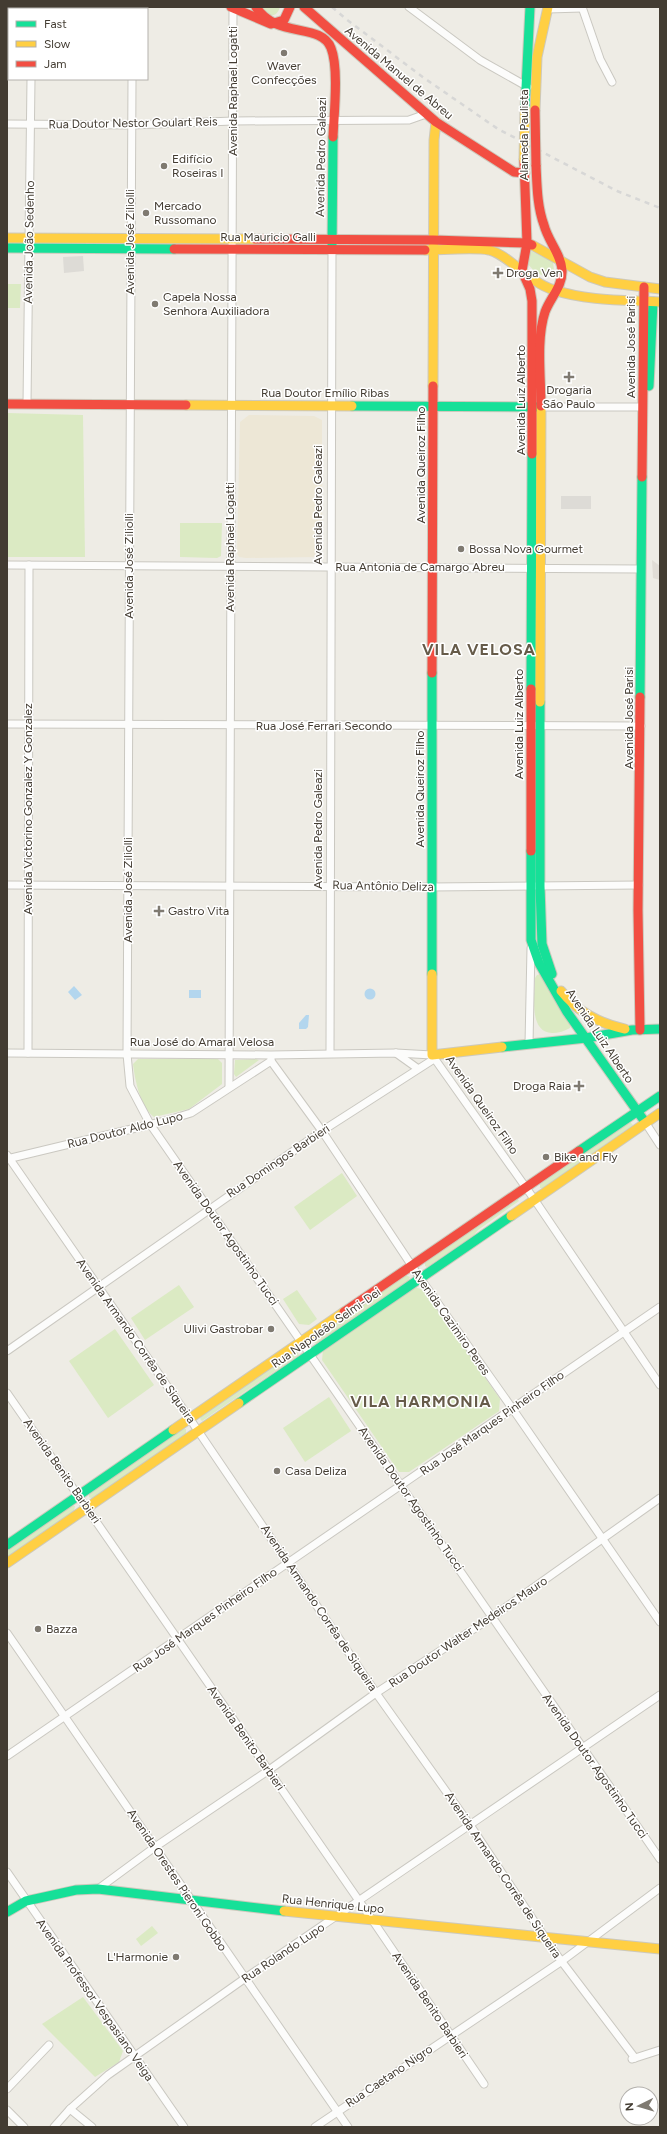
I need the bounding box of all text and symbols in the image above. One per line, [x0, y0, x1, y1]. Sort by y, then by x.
legend [8, 8, 148, 80]
text: Fast [44, 17, 67, 31]
street label: Avenida Manuel de Abreu [342, 24, 456, 122]
street label: Avenida Raphael Logatti [226, 26, 240, 156]
text: Slow [44, 37, 71, 51]
marker: Waver Confecções [279, 48, 289, 58]
text: Jam [44, 57, 67, 71]
place label: Waver Confecções [251, 59, 317, 87]
street label: Alameda Paulista [517, 89, 531, 181]
street label: Avenida Pedro Galeazi [313, 97, 329, 217]
street label: Rua Doutor Nestor Goulart Reis [48, 115, 218, 131]
place label: Edifício Roseiras I [172, 152, 223, 180]
marker: Edifício Roseiras I [159, 161, 169, 171]
street label: Avenida João Sedenho [21, 180, 37, 304]
street label: Avenida José Ziliolli [123, 189, 137, 295]
place label: Mercado Russomano [154, 199, 216, 227]
marker: Mercado Russomano [141, 208, 151, 218]
street label: Rua Mauricio Galli [220, 230, 316, 244]
place label: Droga Ven [506, 266, 563, 280]
marker: Droga Ven [493, 268, 503, 278]
place label: Capela Nossa Senhora Auxiliadora [163, 290, 269, 318]
street label: Avenida José Parisi [624, 296, 638, 398]
marker: Capela Nossa Senhora Auxiliadora [150, 299, 160, 309]
street label: Avenida Luiz Alberto [514, 345, 528, 455]
marker: Drogaria São Paulo [564, 372, 574, 382]
place label: Drogaria São Paulo [543, 383, 595, 411]
street label: Rua Doutor Emílio Ribas [261, 386, 389, 400]
street label: Avenida Queiroz Filho [414, 406, 428, 524]
street label: Avenida Pedro Galeazi [311, 445, 325, 565]
street label: Avenida Raphael Logatti [223, 482, 237, 612]
street label: Avenida José Ziliolli [122, 513, 136, 619]
place label: Bossa Nova Gourmet [469, 542, 583, 556]
marker: Bossa Nova Gourmet [456, 544, 466, 554]
street label: Rua Antonia de Camargo Abreu [335, 560, 505, 574]
district label: VILA VELOSA [422, 640, 536, 659]
street label: Avenida José Parisi [622, 667, 636, 769]
street label: Avenida Luiz Alberto [512, 669, 526, 779]
street label: Avenida Victorino Gonzalez Y Gonzalez [21, 703, 35, 915]
street label: Rua José Ferrari Secondo [256, 719, 392, 733]
street label: Avenida Queiroz Filho [413, 730, 427, 848]
street label: Avenida Pedro Galeazi [311, 769, 325, 889]
street label: Avenida José Ziliolli [121, 837, 135, 943]
street label: Rua Antônio Deliza [332, 878, 434, 894]
place label: Gastro Vita [168, 904, 229, 918]
marker: Gastro Vita [153, 905, 165, 917]
street label: Avenida Luiz Alberto [563, 986, 637, 1086]
street label: Rua José do Amaral Velosa [130, 1035, 274, 1049]
street label: Avenida Queiroz Filho [443, 1053, 521, 1157]
place label: Droga Raia [513, 1079, 571, 1093]
marker: Droga Raia [574, 1081, 584, 1091]
street label: Rua Doutor Aldo Lupo [66, 1109, 184, 1151]
street label: Rua Domingos Barbieri [224, 1121, 332, 1201]
place label: Bike and Fly [554, 1150, 618, 1164]
marker: Bike and Fly [541, 1152, 551, 1162]
street label: Avenida Doutor Agostinho Tucci [171, 1158, 281, 1308]
street label: Avenida Armando Corrêa de Siqueira [74, 1256, 198, 1426]
street label: Avenida Cazimiro Peres [409, 1266, 493, 1378]
street label: Rua Napoleão Selmi-Dei [269, 1285, 383, 1371]
place label: Ulivi Gastrobar [184, 1322, 263, 1336]
marker: Ulivi Gastrobar [266, 1324, 276, 1334]
street label: Rua José Marques Pinheiro Filho [417, 1368, 567, 1478]
district label: VILA HARMONIA [350, 1392, 492, 1411]
street label: Avenida Benito Barbieri [20, 1416, 104, 1526]
street label: Avenida Doutor Agostinho Tucci [356, 1424, 466, 1574]
place label: Casa Deliza [285, 1464, 347, 1478]
marker: Casa Deliza [272, 1466, 282, 1476]
street label: Avenida Armando Corrêa de Siqueira [258, 1522, 380, 1694]
street label: Rua José Marques Pinheiro Filho [130, 1565, 280, 1675]
street label: Rua Doutor Walter Medeiros Mauro [386, 1574, 550, 1690]
place label: Bazza [46, 1622, 77, 1636]
marker: Bazza [33, 1624, 43, 1634]
street label: Avenida Benito Barbieri [204, 1683, 288, 1793]
street label: Avenida Doutor Agostinho Tucci [540, 1691, 650, 1841]
street label: Avenida Armando Corrêa de Siqueira [442, 1789, 564, 1961]
street label: Avenida Orestes Pieroni Gobbo [124, 1806, 230, 1954]
street label: Rua Henrique Lupo [281, 1892, 385, 1916]
street label: Avenida Professor Vespasiano Veiga [33, 1916, 157, 2084]
street label: Rua Rolando Lupo [239, 1920, 327, 1986]
street label: Avenida Benito Barbieri [389, 1949, 471, 2061]
place label: L'Harmonie [107, 1950, 168, 1964]
marker: L'Harmonie [171, 1952, 181, 1962]
street label: Rua Caetano Nigro [343, 2042, 435, 2110]
north arrow [619, 2086, 659, 2126]
text: N [623, 2102, 636, 2112]

